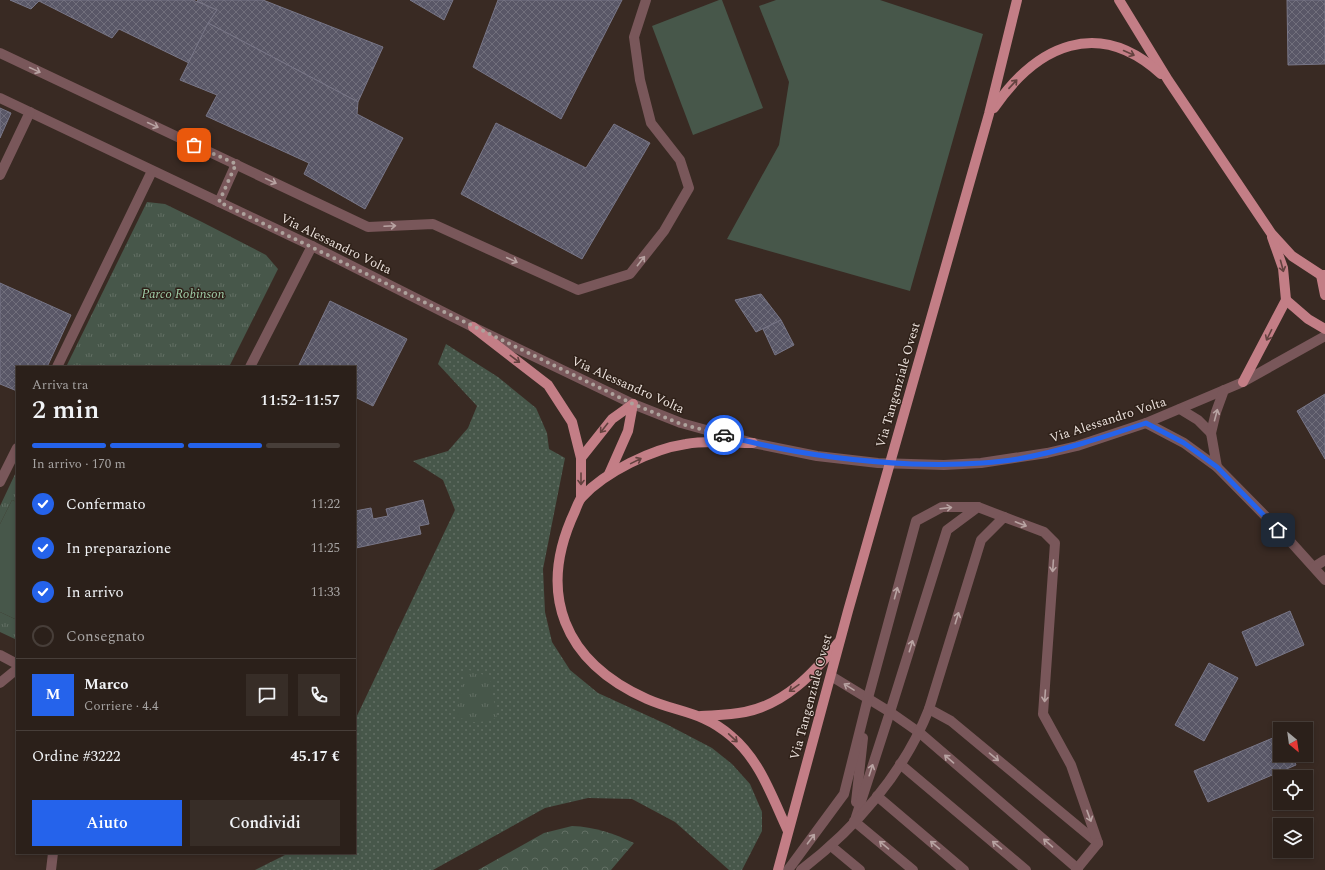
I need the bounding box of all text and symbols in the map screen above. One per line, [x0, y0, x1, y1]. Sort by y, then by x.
one-way arrow [1122, 50, 1134, 57]
one-way arrow [29, 67, 41, 74]
one-way arrow [1009, 79, 1018, 89]
one-way arrow [146, 122, 158, 129]
pin [177, 128, 211, 162]
icon: bag [183, 134, 205, 156]
one-way arrow [264, 178, 276, 185]
street label: Via Alessandro Volta [277, 208, 396, 280]
one-way arrow [383, 222, 396, 230]
one-way arrow [636, 255, 645, 266]
one-way arrow [506, 257, 518, 264]
one-way arrow [1279, 259, 1286, 272]
park label: Parco Robinson [141, 284, 225, 304]
street label: Via Tangenziale Ovest [871, 320, 926, 450]
one-way arrow [1264, 328, 1272, 340]
street label: Via Alessandro Volta [568, 351, 688, 419]
one-way arrow [510, 355, 521, 364]
text: Arriva tra [32, 375, 88, 395]
text: 11:52–11:57 [260, 389, 340, 412]
text: 2 min [32, 390, 99, 430]
street label: Via Alessandro Volta [1047, 392, 1169, 448]
one-way arrow [1212, 409, 1220, 422]
courier [704, 415, 744, 455]
one-way arrow [600, 423, 608, 434]
icon: car [713, 424, 735, 446]
text: In arrivo · 170 m [32, 454, 126, 474]
one-way arrow [630, 457, 642, 464]
one-way arrow [577, 472, 585, 485]
icon: check [32, 493, 54, 515]
text: Confermato [66, 493, 146, 516]
text: 11:22 [311, 494, 340, 514]
one-way arrow [939, 504, 952, 512]
pin [1261, 513, 1295, 547]
icon: home [1267, 519, 1289, 541]
one-way arrow [1015, 520, 1027, 528]
icon: check [32, 537, 54, 559]
text: In preparazione [66, 537, 171, 560]
text: 11:25 [311, 538, 340, 558]
one-way arrow [1050, 559, 1057, 572]
icon: check [32, 581, 54, 603]
text: In arrivo [66, 581, 124, 604]
text: 11:33 [311, 582, 340, 602]
one-way arrow [893, 587, 900, 600]
one-way arrow [954, 612, 961, 625]
text: Consegnato [66, 625, 145, 648]
street label: Via Tangenziale Ovest [785, 631, 838, 762]
one-way arrow [908, 640, 915, 653]
text: Marco [84, 673, 128, 696]
button: chat [246, 674, 288, 716]
button: phone [298, 674, 340, 716]
text: M [46, 683, 60, 706]
one-way arrow [844, 683, 855, 691]
one-way arrow [789, 684, 800, 692]
one-way arrow [1041, 689, 1048, 702]
text: Corriere · 4.4 [84, 696, 159, 716]
north arrow [1273, 722, 1313, 762]
map controls [1273, 722, 1313, 858]
one-way arrow [728, 733, 738, 743]
text: Ordine #3222 [32, 745, 120, 768]
text: 45.17 € [290, 745, 340, 768]
one-way arrow [989, 753, 1000, 761]
one-way arrow [944, 754, 955, 763]
one-way arrow [868, 764, 875, 777]
button: locate [1273, 770, 1313, 810]
button: Aiuto [32, 800, 182, 846]
button: Condividi [190, 800, 340, 846]
one-way arrow [1085, 809, 1093, 821]
button: layers [1273, 818, 1313, 858]
one-way arrow [807, 834, 815, 845]
one-way arrow [1043, 839, 1053, 848]
one-way arrow [929, 840, 940, 849]
one-way arrow [991, 840, 1002, 849]
one-way arrow [878, 841, 889, 850]

